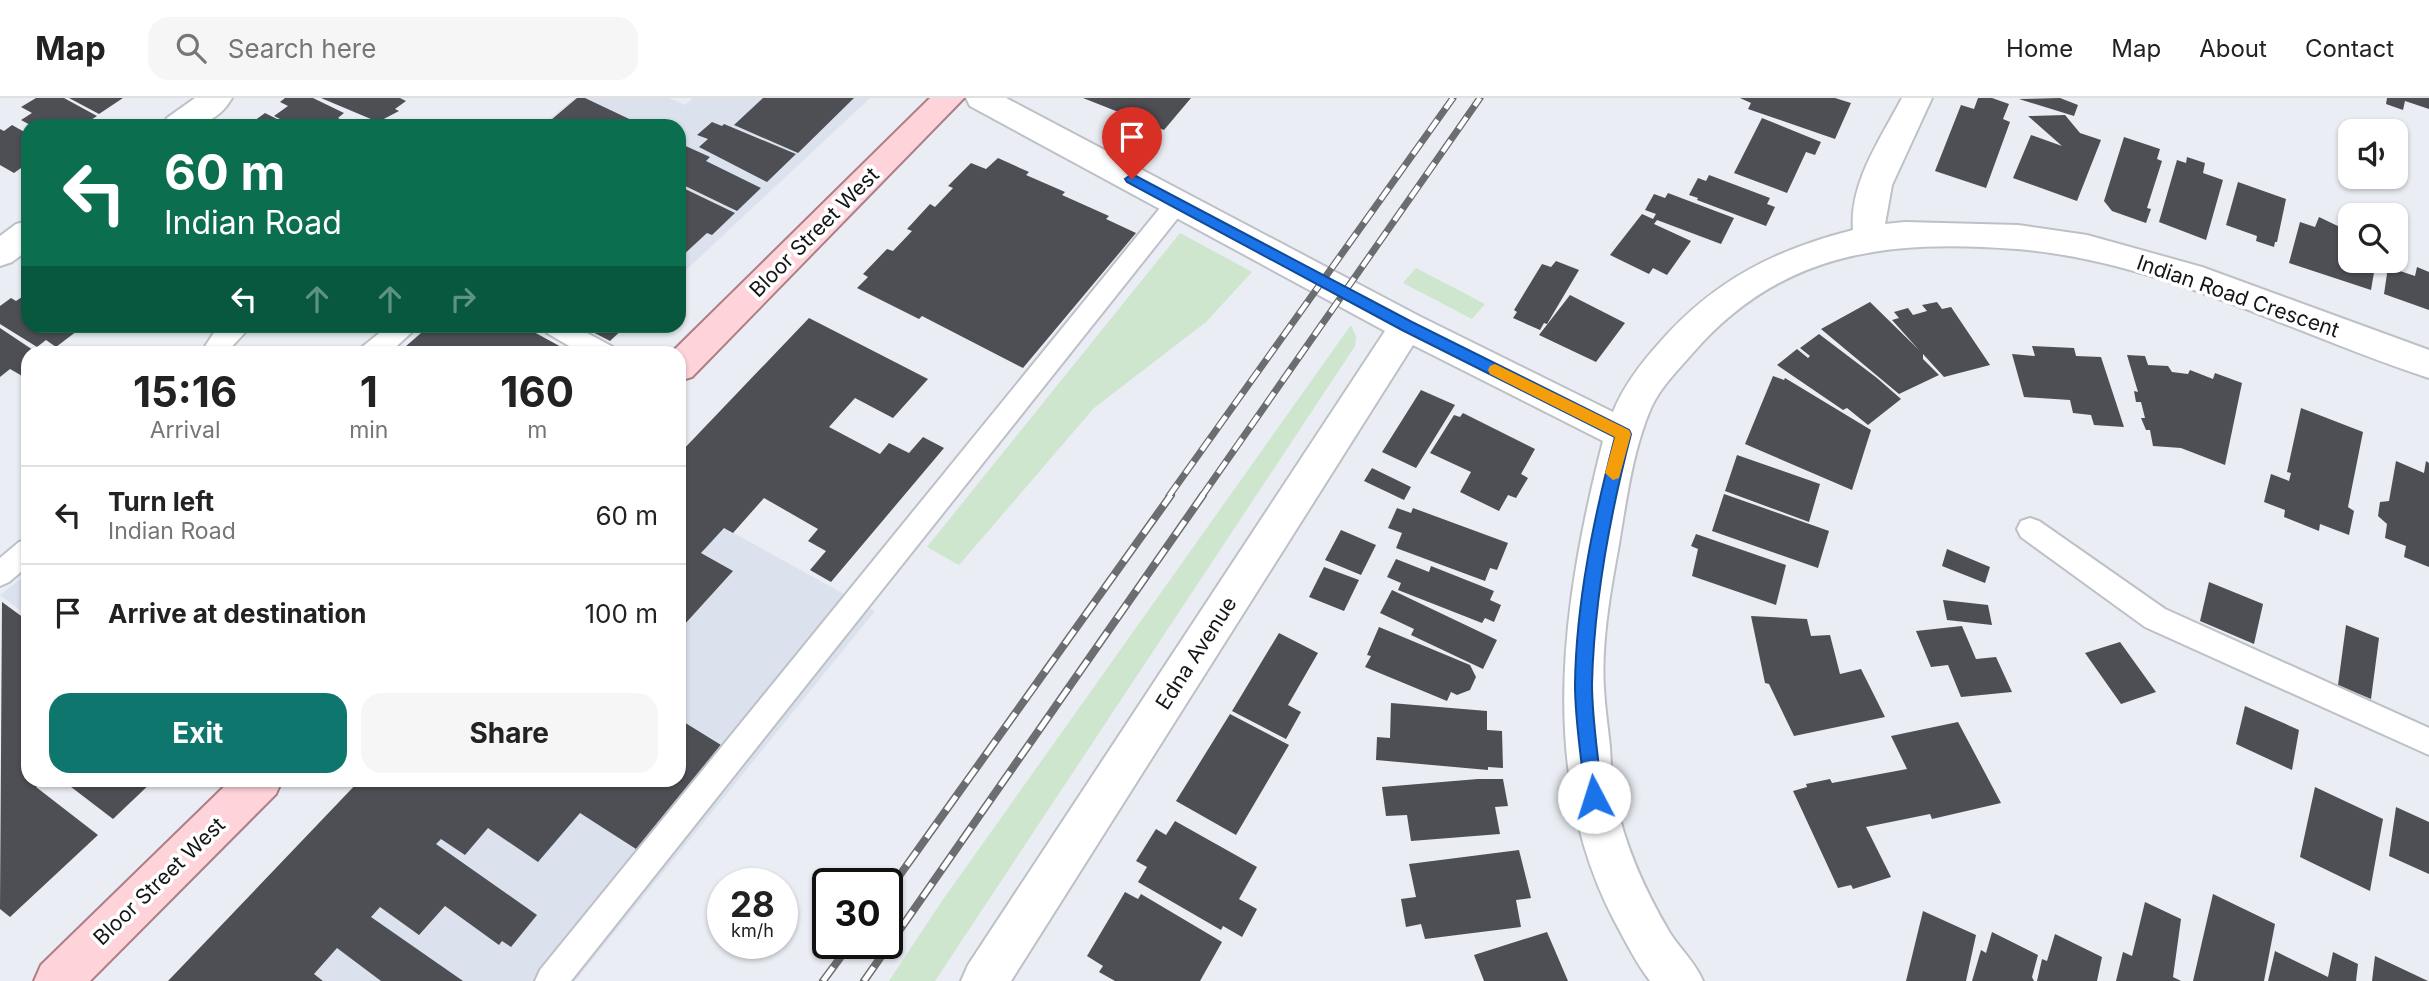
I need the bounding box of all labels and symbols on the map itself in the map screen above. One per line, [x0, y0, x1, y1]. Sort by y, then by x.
pin [1102, 107, 1162, 179]
street label: Bloor Street West [744, 162, 884, 302]
street label: Indian Road Crescent [2134, 250, 2343, 342]
street label: Edna Avenue [1150, 592, 1242, 714]
position arrow [1557, 760, 1631, 834]
street label: Bloor Street West [88, 812, 230, 950]
speed limit sign: 30 [812, 868, 903, 959]

